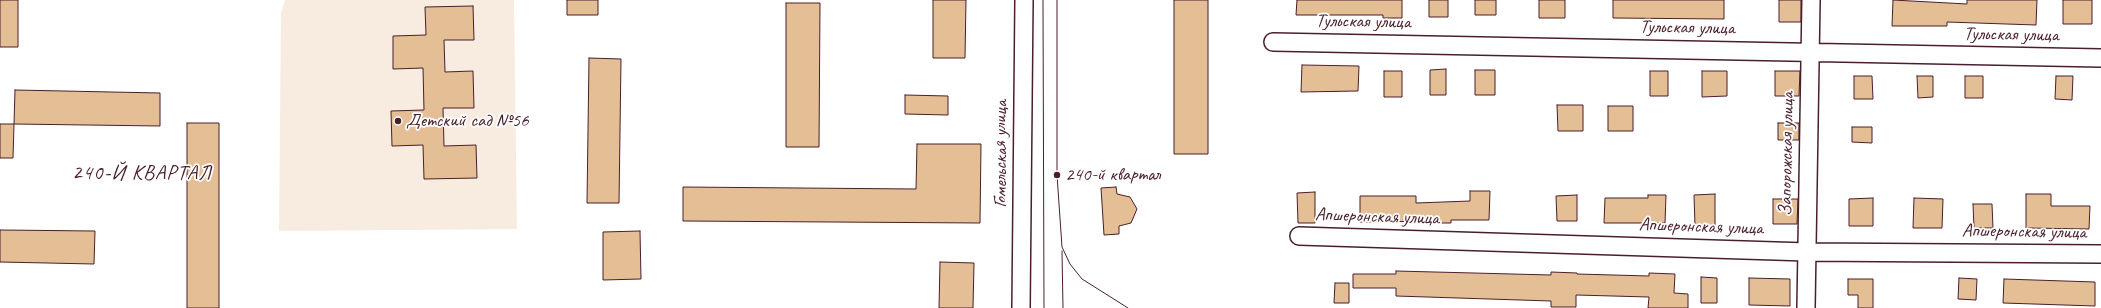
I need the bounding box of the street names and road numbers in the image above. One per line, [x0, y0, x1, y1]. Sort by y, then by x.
street label: Тульская улица [1315, 10, 1411, 34]
street label: Тульская улица [1639, 16, 1735, 40]
street label: Тульская улица [1963, 23, 2059, 47]
street label: Запорожская улица [1775, 92, 1799, 216]
street label: Гомельская улица [990, 100, 1012, 208]
street label: Апшеронская улица [1315, 203, 1439, 231]
street label: Апшеронская улица [1639, 213, 1763, 241]
street label: Апшеронская улица [1962, 220, 2086, 244]

